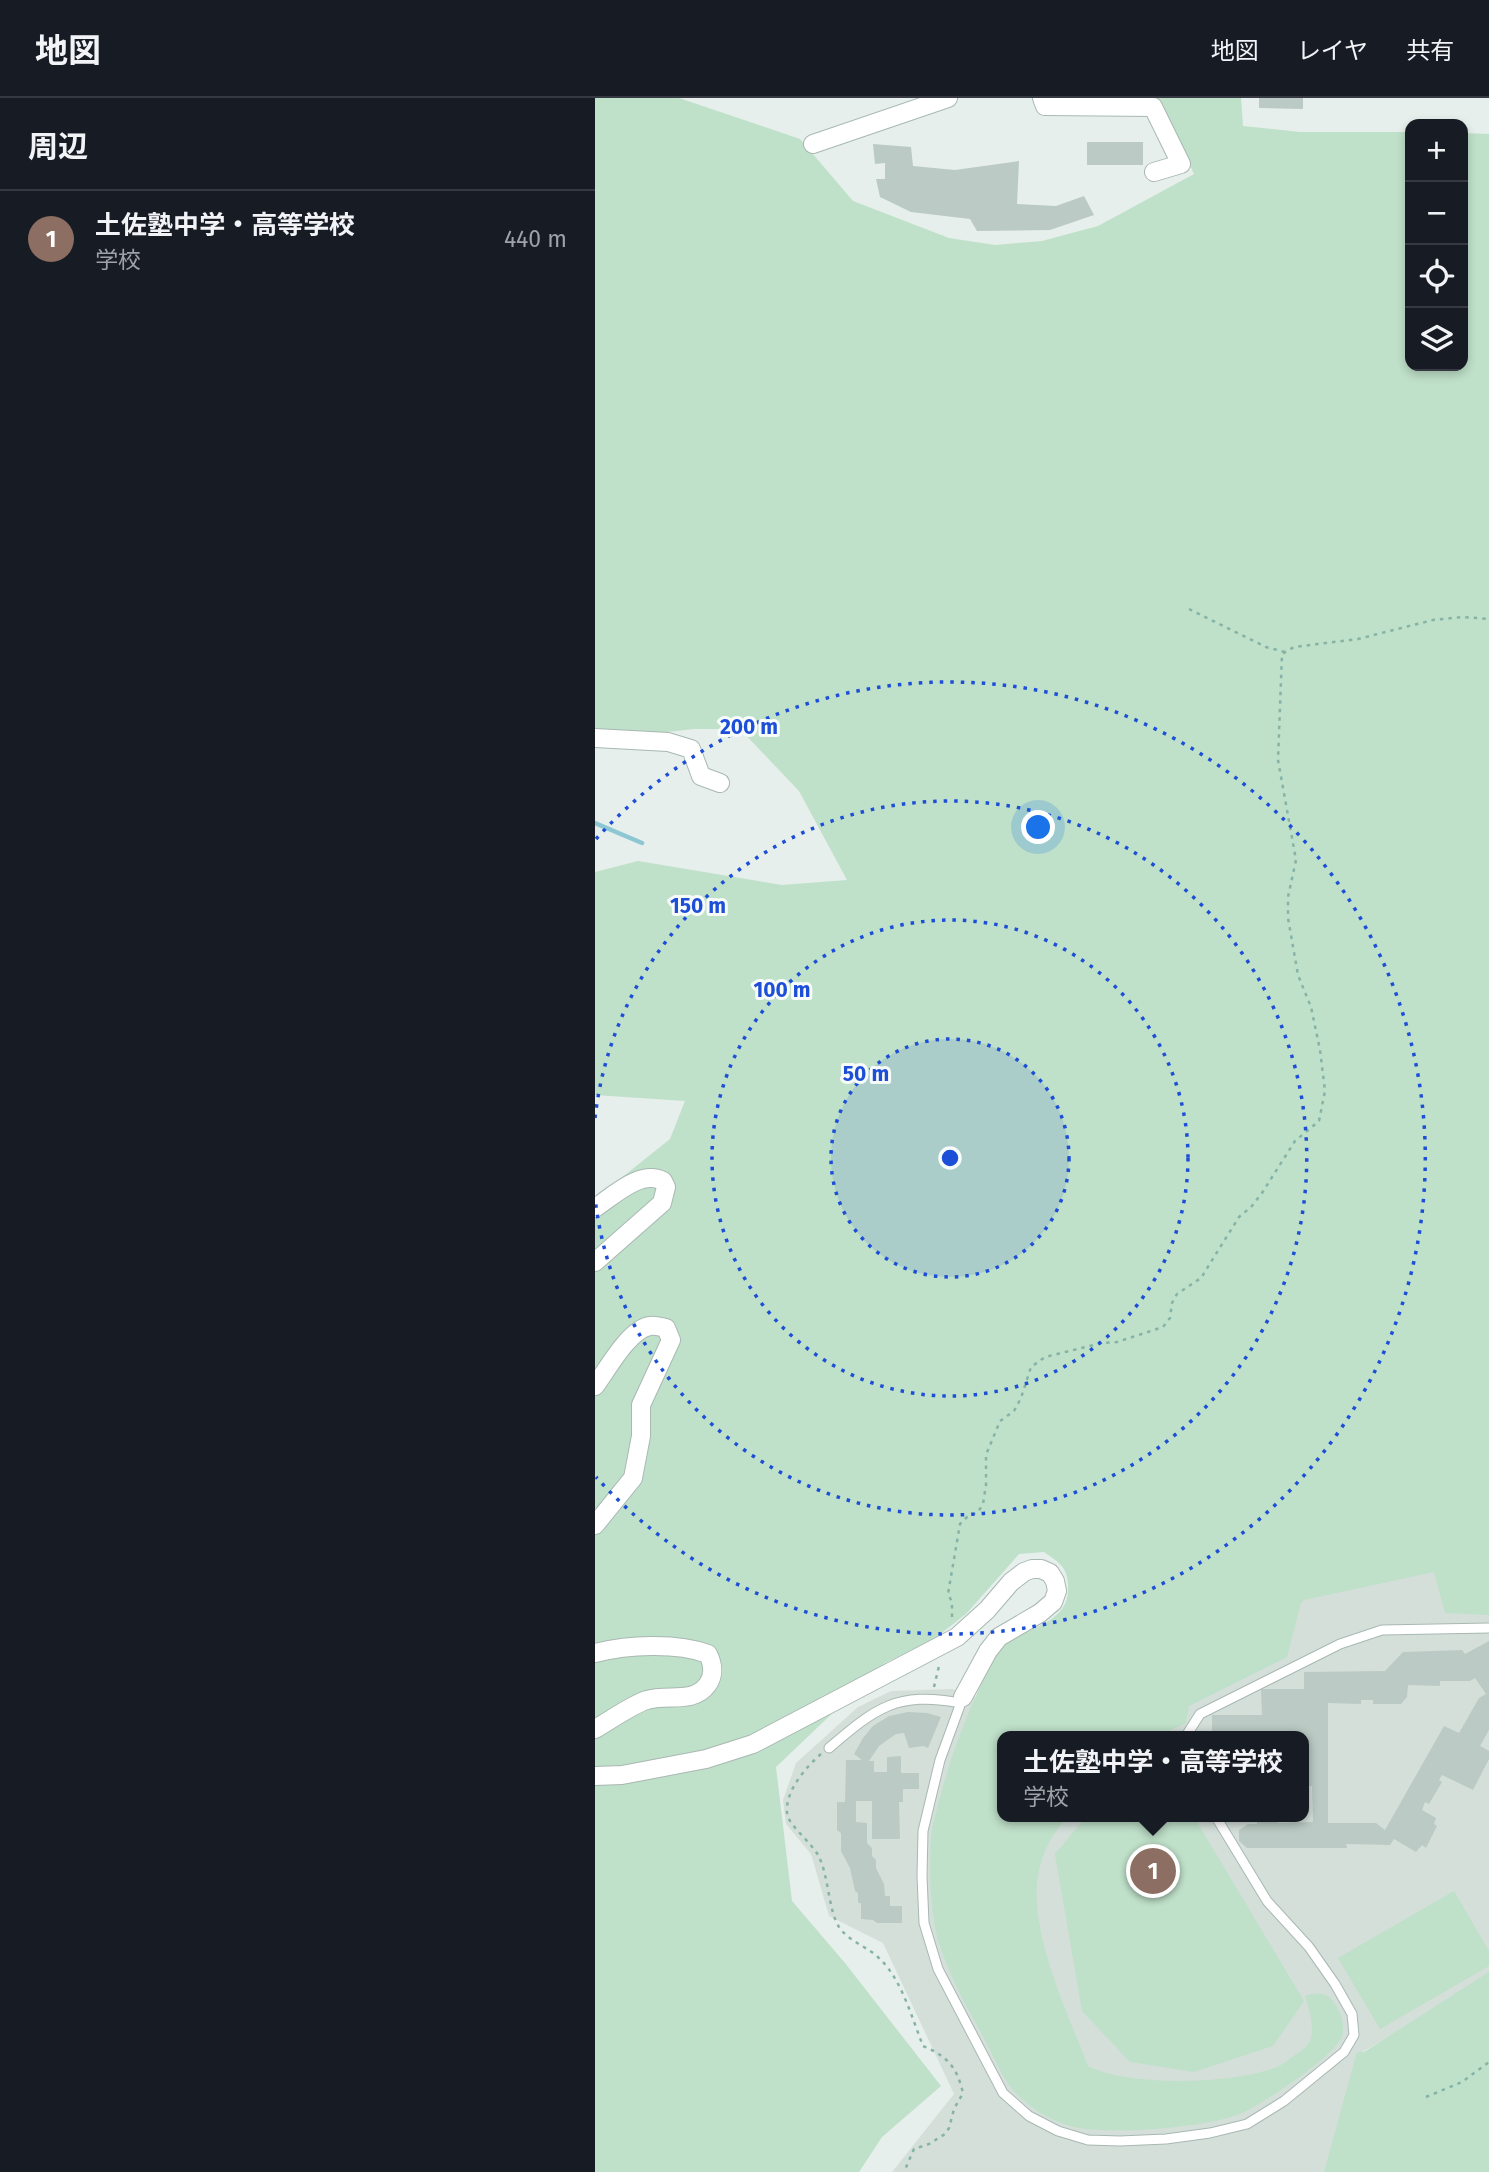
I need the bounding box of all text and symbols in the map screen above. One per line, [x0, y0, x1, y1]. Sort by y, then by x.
text: 地図 [35, 31, 101, 71]
text: 地図 [1211, 37, 1259, 65]
text: レイヤ [1297, 37, 1368, 65]
text: 共有 [1406, 37, 1454, 65]
map controls [1405, 119, 1468, 371]
button: + [1405, 119, 1468, 182]
text: 周辺 [28, 129, 88, 165]
button: − [1405, 182, 1468, 245]
text: 土佐塾中学・高等学校 [95, 210, 355, 241]
text: 1 [46, 225, 56, 253]
text: 440 m [504, 225, 567, 253]
button: locate [1405, 245, 1468, 308]
text: 学校 [95, 246, 141, 274]
button: layers [1405, 308, 1468, 371]
text: 200 m [720, 714, 778, 740]
your location [1021, 810, 1055, 844]
text: 150 m [670, 893, 726, 919]
text: 100 m [753, 977, 811, 1003]
text: 50 m [843, 1061, 889, 1087]
centre of rings [938, 1146, 962, 1170]
popup [997, 1731, 1309, 1822]
text: 土佐塾中学・高等学校 [1023, 1747, 1283, 1778]
text: 学校 [1023, 1783, 1069, 1811]
pin: 1 [1130, 1845, 1176, 1897]

